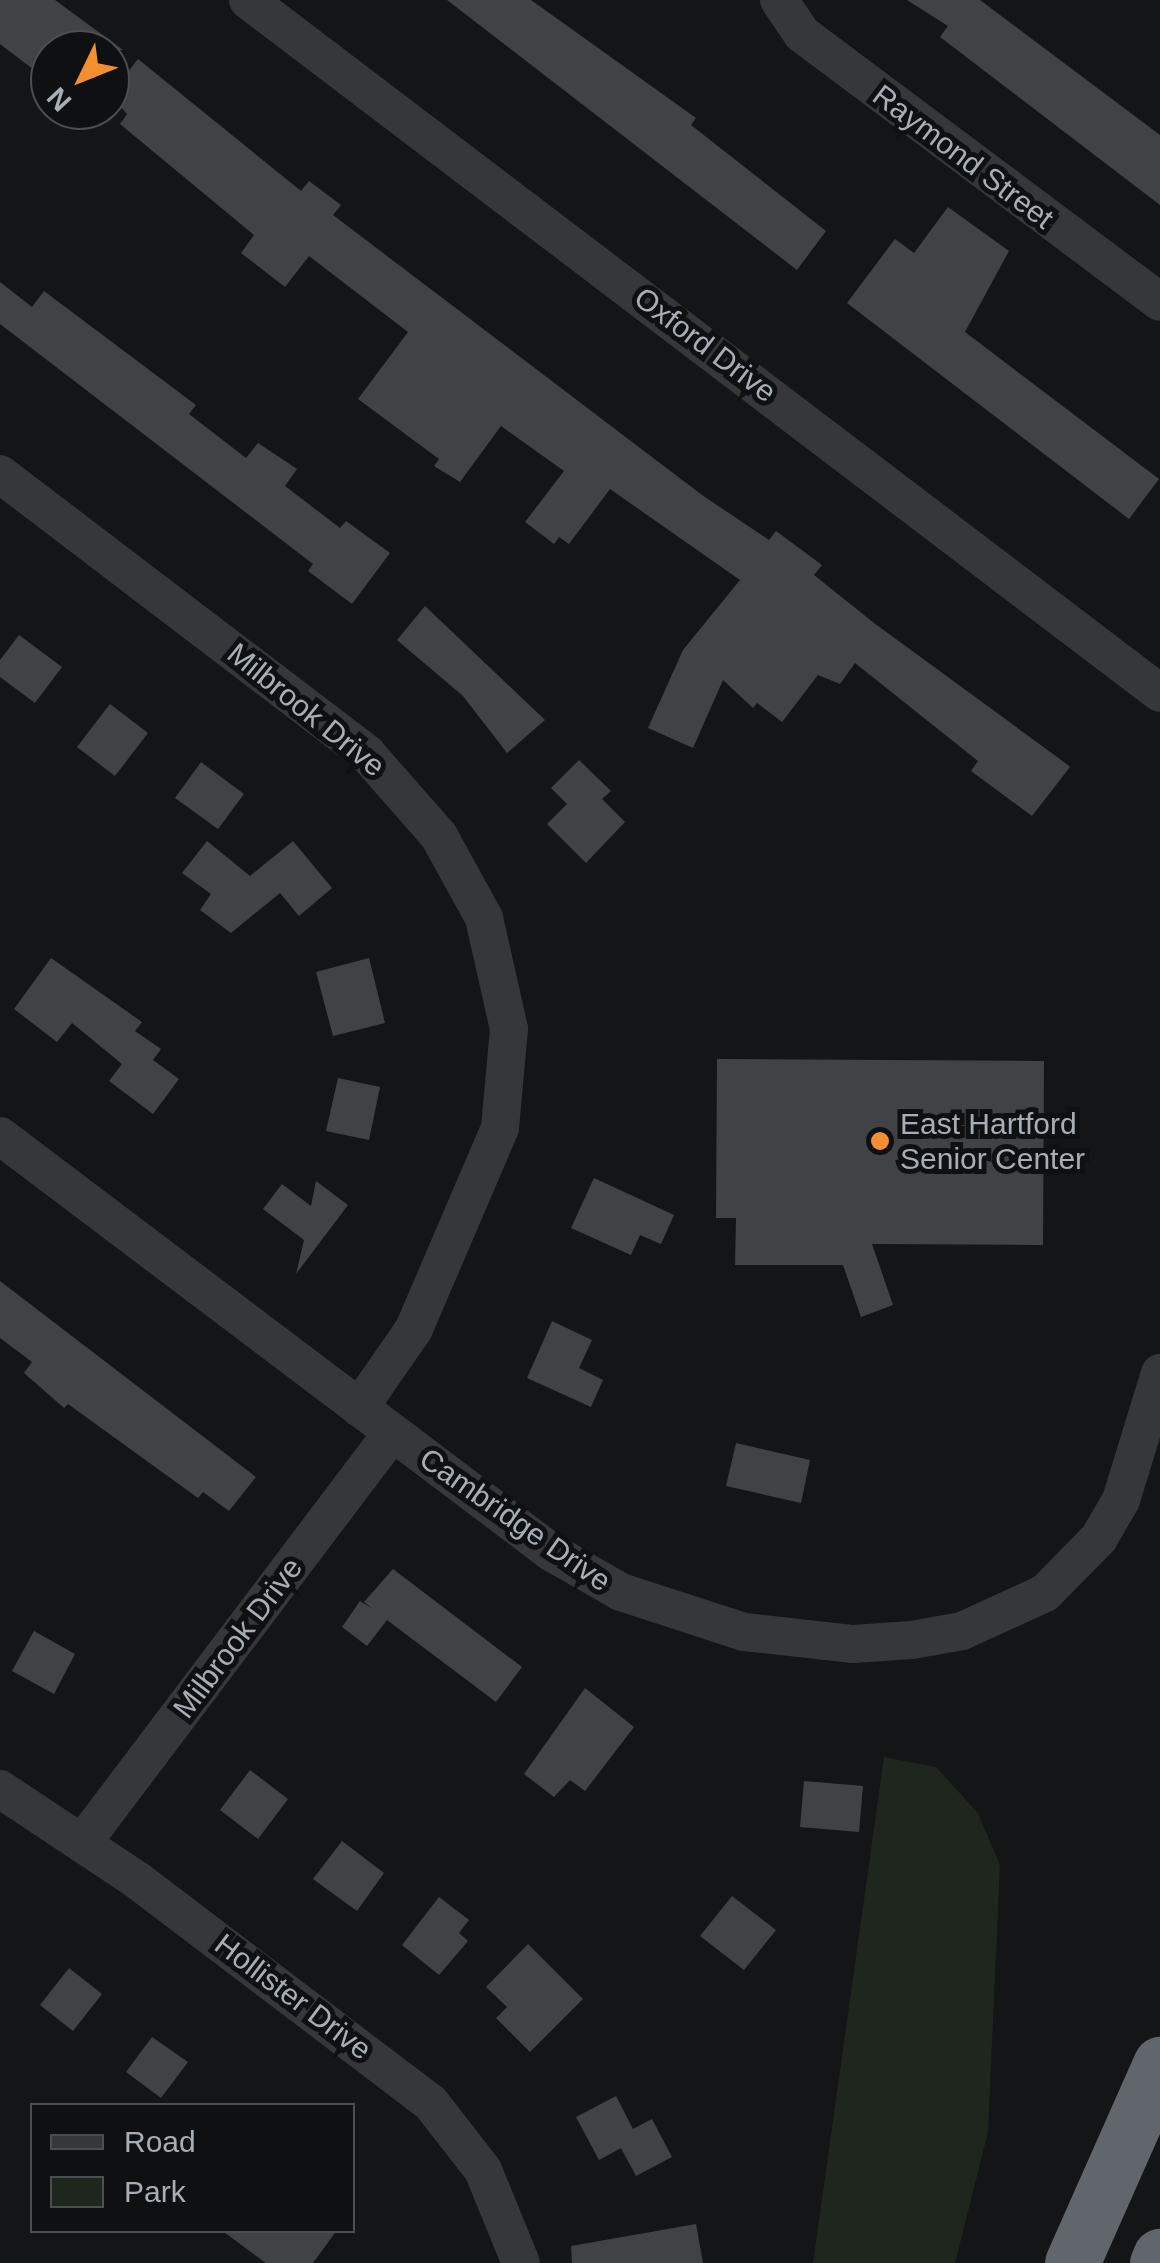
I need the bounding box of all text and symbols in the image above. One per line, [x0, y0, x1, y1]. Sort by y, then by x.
north arrow [30, 30, 130, 130]
street label: Raymond Street [866, 77, 1060, 237]
text: N [41, 81, 77, 117]
street label: Oxford Drive [627, 280, 783, 410]
street label: Milbrook Drive [220, 636, 392, 784]
place label: East Hartford Senior Center [900, 1106, 1085, 1176]
marker: East Hartford Senior Center [869, 1130, 891, 1152]
street label: Cambridge Drive [412, 1441, 618, 1599]
street label: Milbrook Drive [166, 1551, 310, 1725]
street label: Hollister Drive [208, 1926, 378, 2068]
legend [30, 2103, 355, 2233]
text: Road [124, 2125, 196, 2158]
text: Park [124, 2175, 186, 2208]

